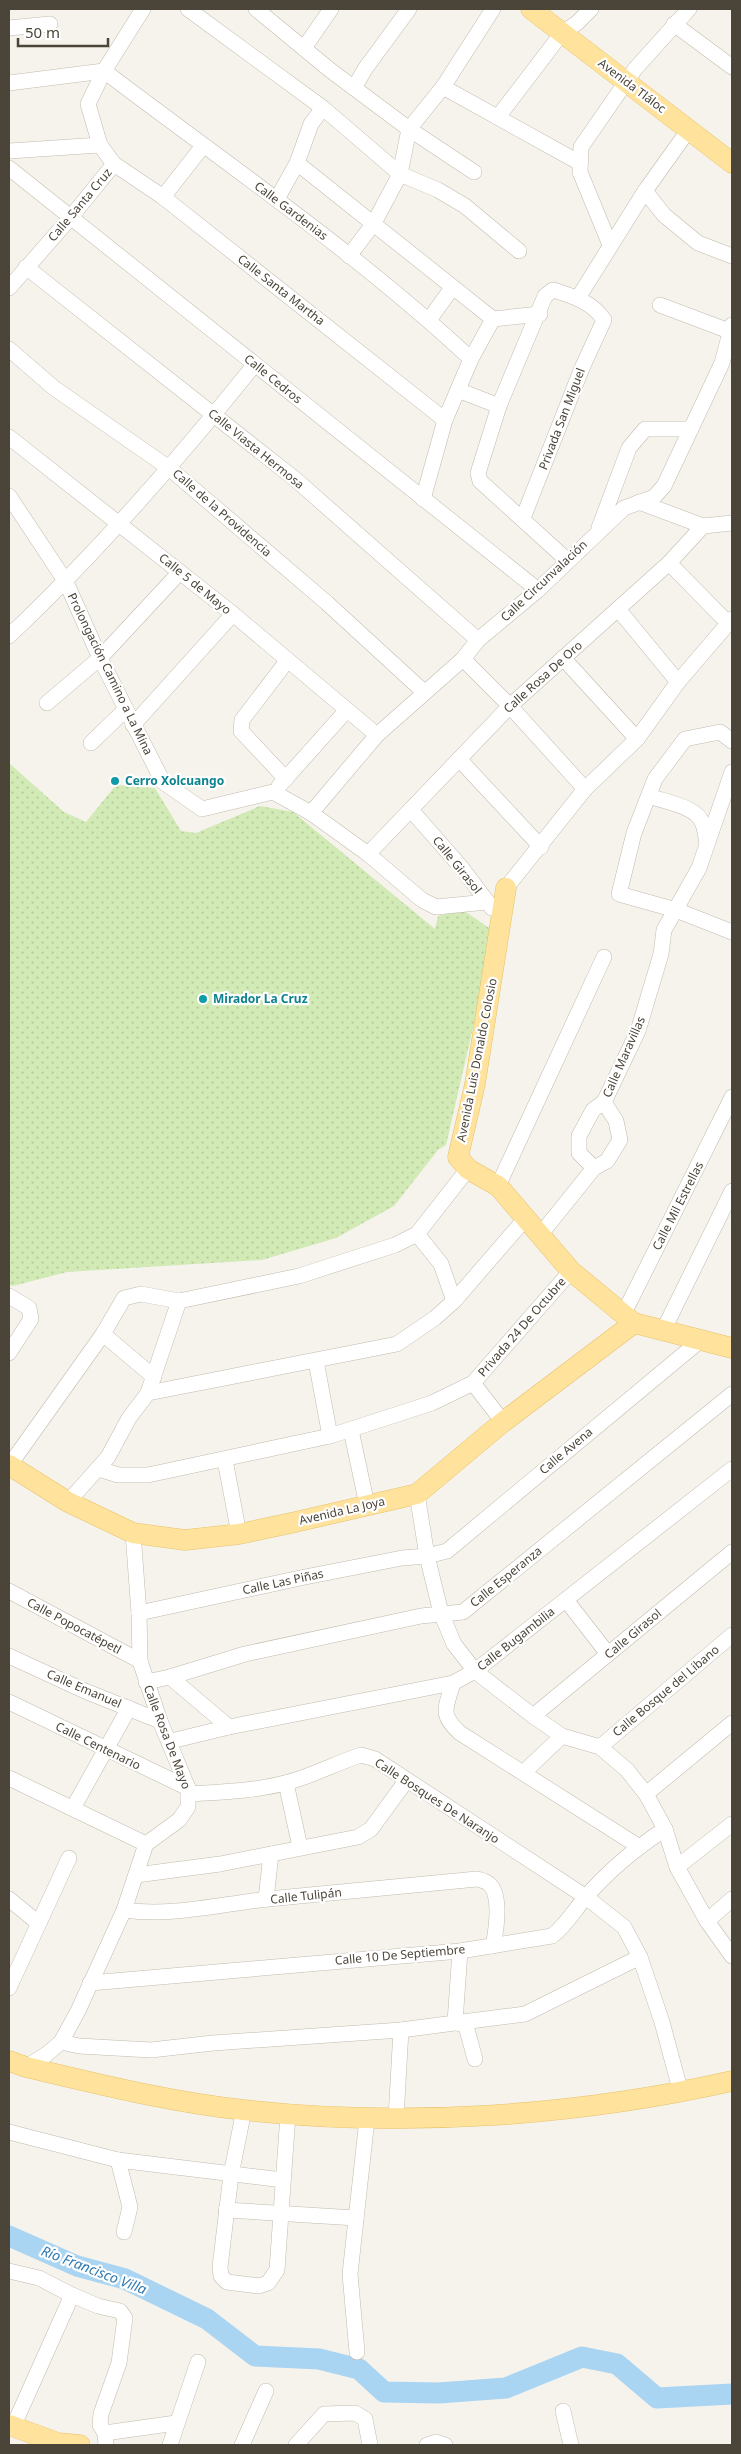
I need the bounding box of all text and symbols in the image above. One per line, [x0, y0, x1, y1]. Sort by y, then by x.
scale bar [18, 15, 108, 47]
text: 50 m [25, 22, 60, 42]
street label: Avenida Tláloc [595, 54, 670, 117]
street label: Calle Santa Cruz [44, 164, 116, 245]
street label: Calle Gardenias [251, 177, 332, 244]
street label: Calle Santa Martha [234, 250, 328, 329]
street label: Calle Cedros [241, 350, 306, 407]
street label: Privada San Miguel [534, 365, 589, 472]
street label: Calle Viasta Hermosa [205, 405, 308, 493]
street label: Calle de la Providencia [169, 465, 275, 560]
street label: Calle Circunvalación [497, 536, 591, 625]
street label: Calle 5 de Mayo [156, 549, 235, 618]
street label: Prolongación Camino a La Mina [64, 590, 157, 758]
street label: Calle Rosa De Oro [500, 637, 586, 717]
place label: Cerro Xolcuango [125, 772, 224, 789]
marker: Cerro Xolcuango [109, 775, 121, 787]
street label: Calle Girasol [429, 832, 486, 897]
street label: Avenida Luis Donaldo Colosio [452, 977, 501, 1143]
place label: Mirador La Cruz [213, 990, 308, 1007]
marker: Mirador La Cruz [197, 993, 209, 1005]
street label: Calle Maravillas [598, 1013, 649, 1100]
street label: Calle Mil Estrellas [648, 1158, 707, 1253]
street label: Privada 24 De Octubre [474, 1273, 570, 1380]
street label: Calle Avena [535, 1423, 596, 1478]
street label: Avenida La Joya [297, 1492, 386, 1529]
street label: Calle Esperanza [466, 1542, 545, 1611]
street label: Calle Las Piñas [241, 1565, 325, 1598]
street label: Calle Popocatépetl [24, 1593, 124, 1658]
street label: Calle Bugambilia [473, 1603, 558, 1674]
street label: Calle Girasol [600, 1605, 665, 1663]
street label: Calle Bosque del Libano [609, 1641, 723, 1740]
street label: Calle Emanuel [44, 1665, 124, 1712]
street label: Calle Rosa De Mayo [140, 1682, 195, 1791]
street label: Calle Centenario [53, 1718, 144, 1774]
street label: Calle Bosques De Naranjo [372, 1754, 503, 1847]
street label: Calle Tulipán [269, 1883, 342, 1908]
street label: Calle 10 De Septiembre [334, 1940, 466, 1969]
water label: Río Francisco Villa [39, 2241, 150, 2298]

